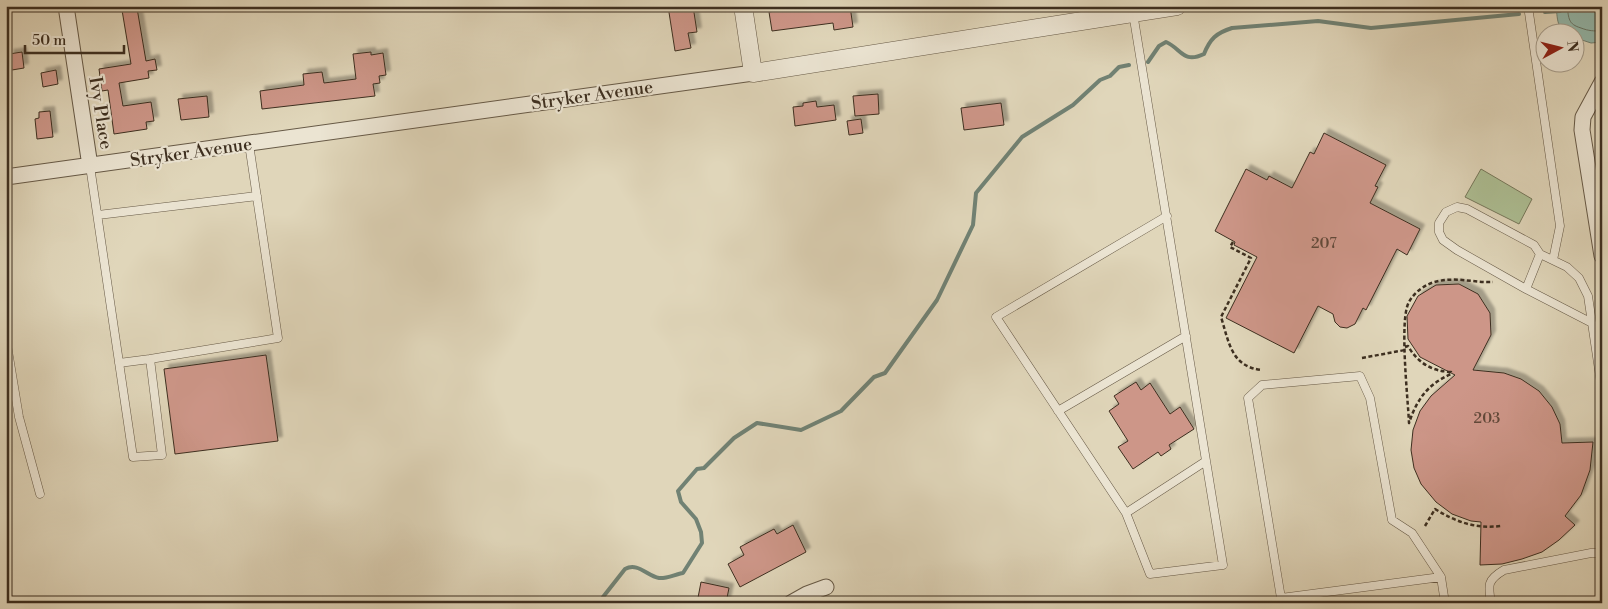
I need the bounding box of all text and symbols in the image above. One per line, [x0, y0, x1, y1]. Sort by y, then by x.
scale bar [25, 22, 124, 54]
north arrow [1536, 22, 1586, 72]
text: 50 m [32, 31, 66, 50]
text: N [1562, 40, 1582, 53]
street label: Ivy Place [83, 75, 118, 151]
street label: Stryker Avenue [530, 76, 655, 115]
street label: Stryker Avenue [129, 133, 254, 172]
house number: 207 [1311, 234, 1337, 253]
house number: 203 [1474, 409, 1500, 428]

